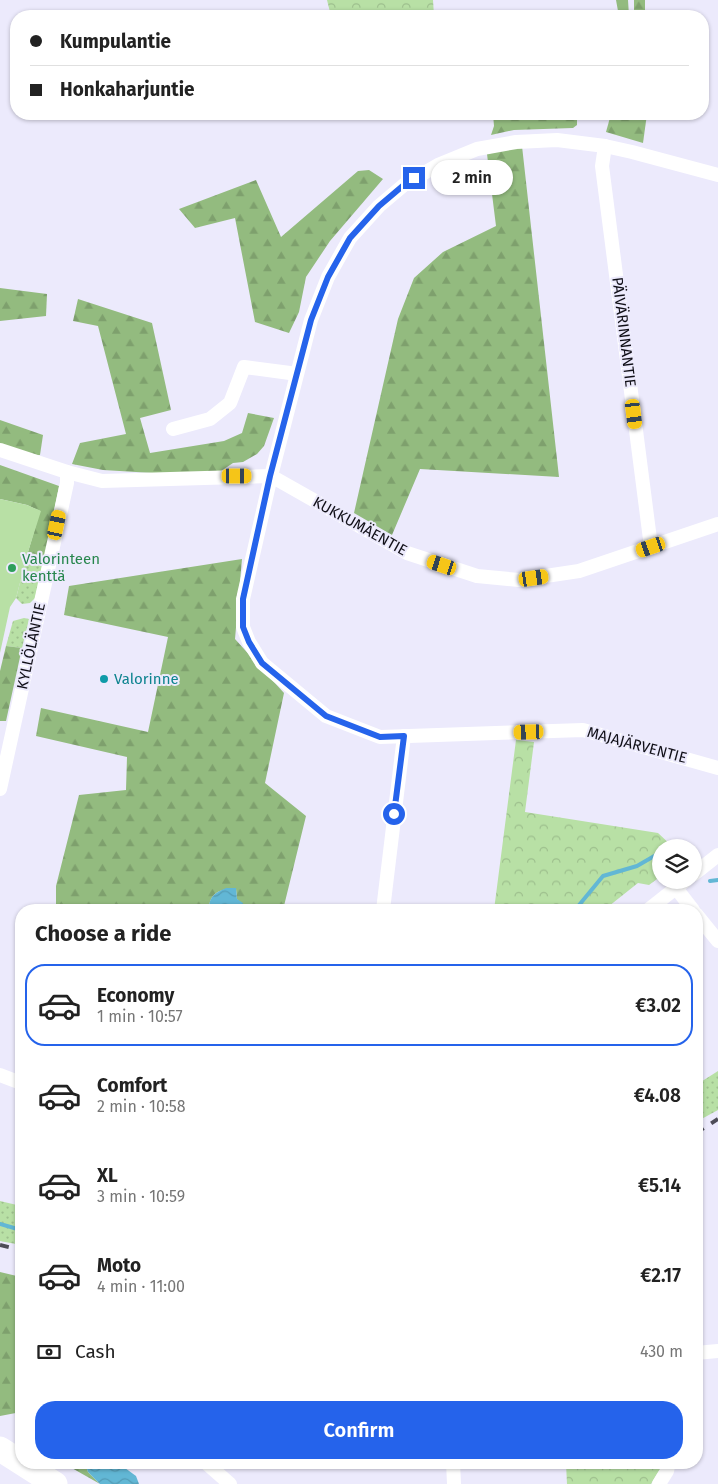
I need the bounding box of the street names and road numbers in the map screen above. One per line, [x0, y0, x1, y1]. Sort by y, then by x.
street label: PÄIVÄRINNANTIE [608, 276, 640, 388]
street label: KUKKUMÄENTIE [310, 493, 410, 559]
street label: KYLLÖLÄNTIE [13, 601, 49, 691]
street label: MAJAJÄRVENTIE [585, 723, 689, 767]

